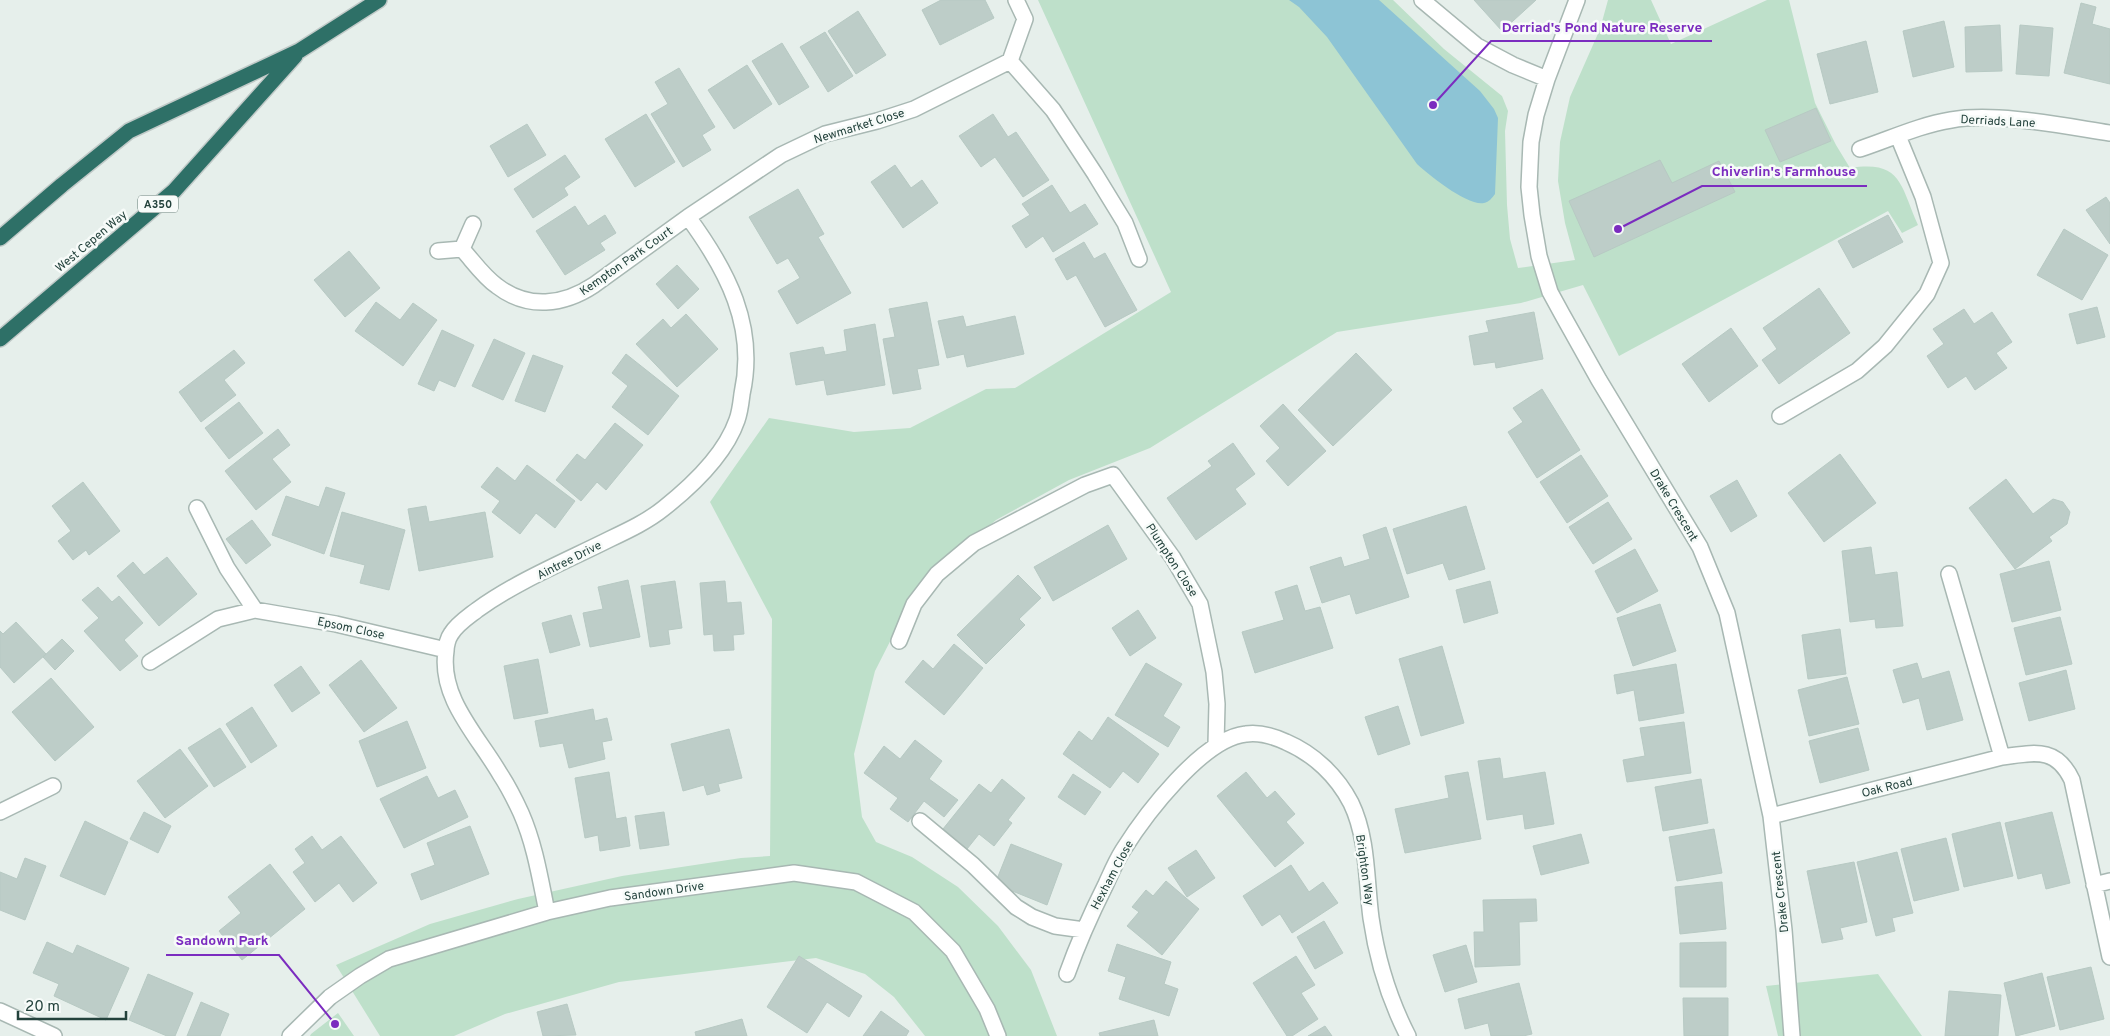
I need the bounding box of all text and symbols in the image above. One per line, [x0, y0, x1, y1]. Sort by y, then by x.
callout: Derriad's Pond Nature Reserve [1491, 12, 1712, 41]
text: Derriad's Pond Nature Reserve [1502, 20, 1702, 37]
street label: Newmarket Close [812, 106, 907, 148]
street label: Derriads Lane [1960, 112, 2036, 132]
callout: Chiverlin's Farmhouse [1702, 157, 1867, 186]
text: Chiverlin's Farmhouse [1712, 164, 1856, 181]
road number: A350 [138, 195, 178, 212]
street label: West Cepen Way [53, 207, 131, 276]
street label: Kempton Park Court [577, 224, 676, 300]
street label: Drake Crescent [1645, 466, 1701, 545]
street label: Plumpton Close [1141, 521, 1201, 600]
street label: Aintree Drive [534, 538, 605, 584]
street label: Epsom Close [316, 614, 386, 644]
street label: Oak Road [1860, 774, 1914, 802]
street label: Brighton Way [1351, 834, 1377, 907]
street label: Hexham Close [1088, 838, 1138, 913]
street label: Drake Crescent [1769, 850, 1793, 934]
street label: Sandown Drive [623, 878, 705, 906]
callout: Sandown Park [166, 926, 279, 955]
text: Sandown Park [175, 933, 269, 950]
scale bar [18, 988, 125, 1020]
text: 20 m [25, 998, 60, 1017]

